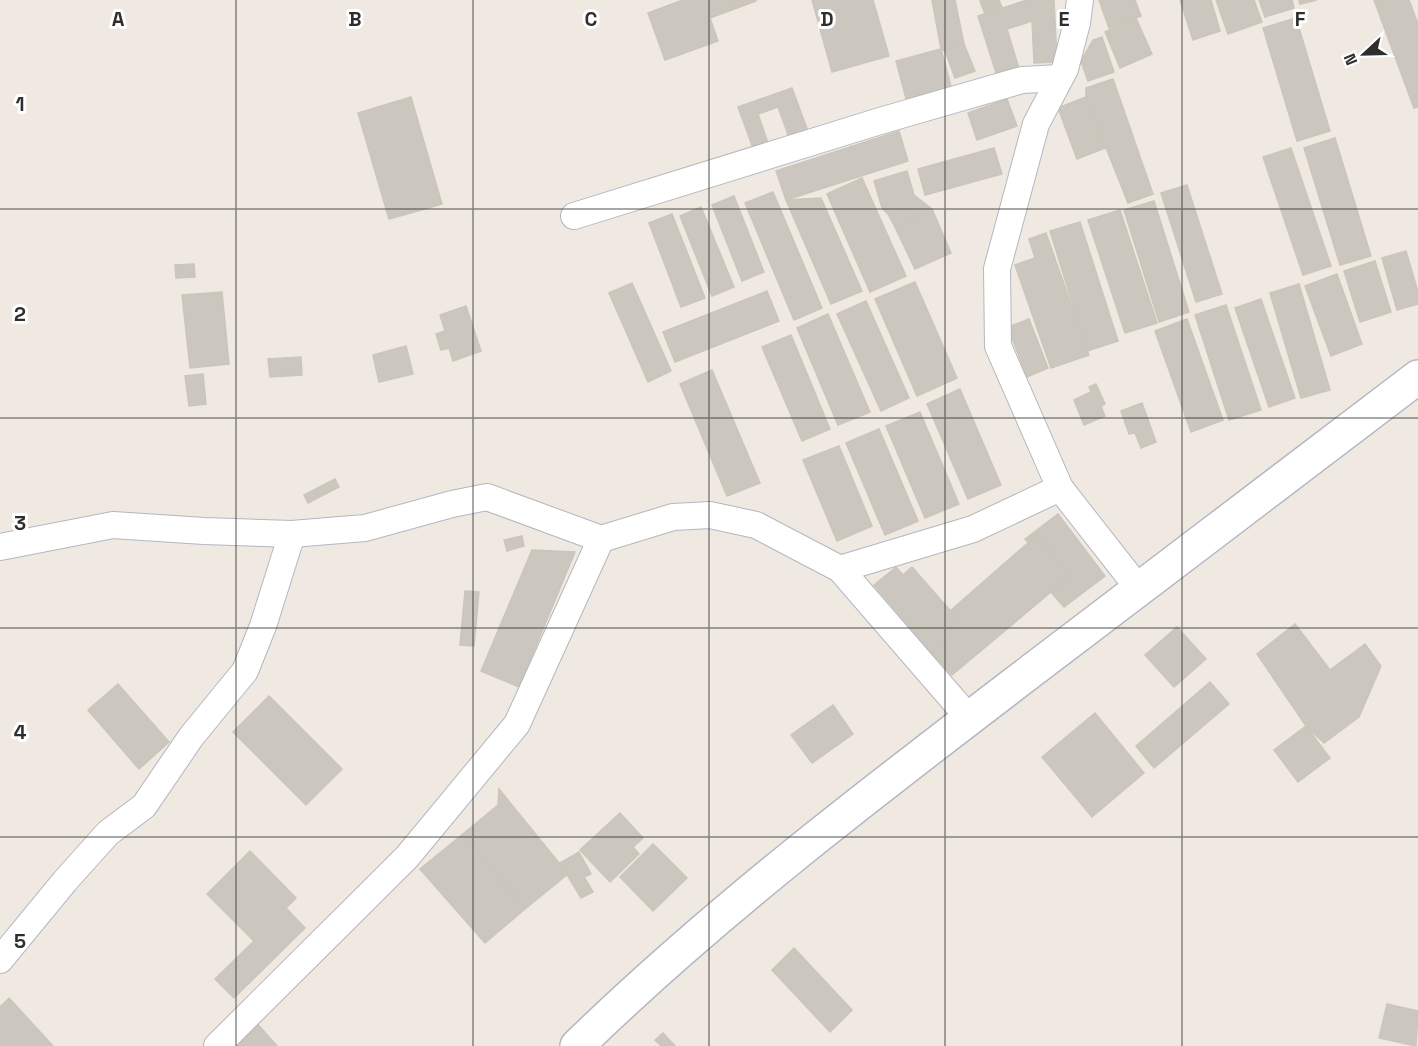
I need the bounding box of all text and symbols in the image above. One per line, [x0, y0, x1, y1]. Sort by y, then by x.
text: A [112, 6, 125, 32]
text: B [348, 6, 362, 32]
text: C [585, 6, 598, 32]
text: D [820, 6, 834, 32]
text: E [1058, 6, 1070, 32]
text: F [1295, 6, 1306, 32]
north arrow [1334, 24, 1394, 84]
text: N [1339, 51, 1362, 68]
text: 1 [15, 91, 25, 117]
text: 2 [14, 301, 26, 327]
text: 3 [14, 510, 26, 536]
text: 4 [14, 719, 27, 745]
text: 5 [14, 928, 26, 954]

